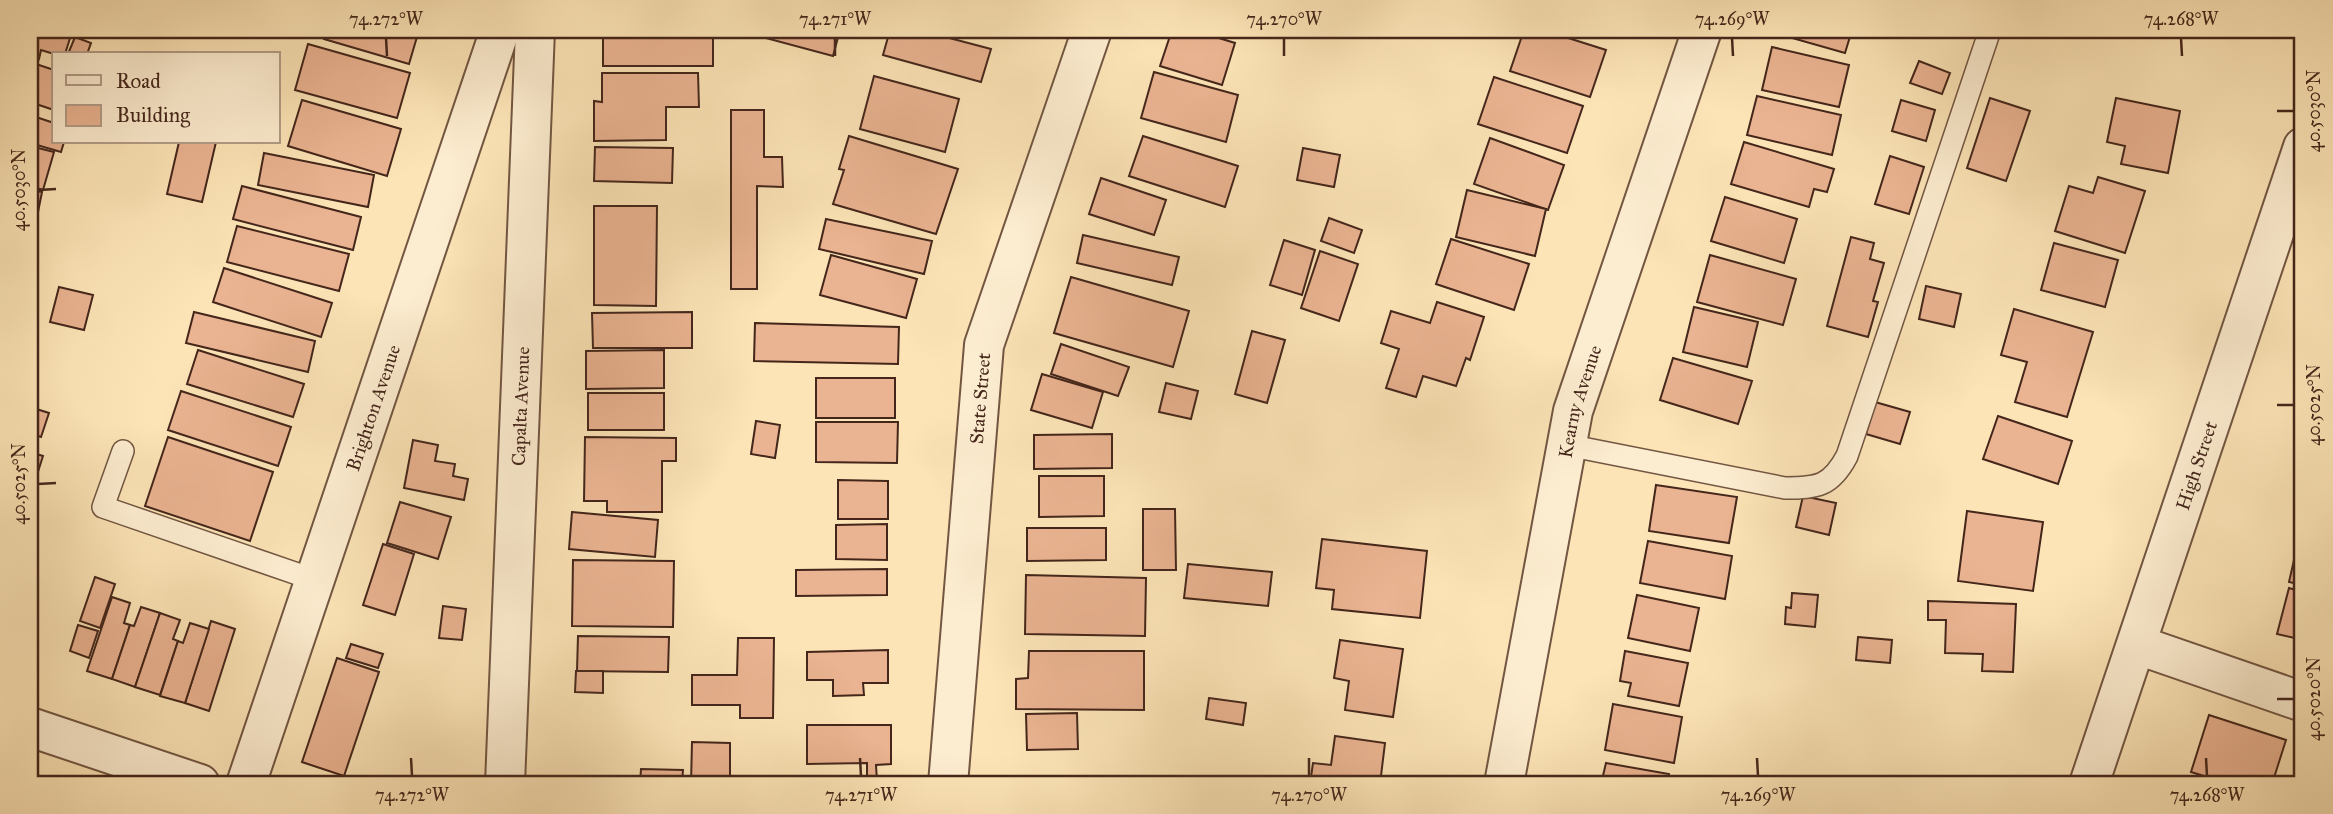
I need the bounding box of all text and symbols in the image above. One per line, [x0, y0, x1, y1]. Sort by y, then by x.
text: 74.272°W [349, 8, 424, 30]
text: 74.271°W [799, 8, 872, 30]
text: 74.270°W [1246, 8, 1323, 30]
text: 74.269°W [1695, 8, 1770, 30]
text: 74.268°W [2144, 8, 2219, 30]
legend [52, 52, 280, 144]
text: Road [116, 68, 161, 94]
text: 40.5030°N [2303, 70, 2325, 152]
text: Building [116, 102, 190, 128]
text: 40.5030°N [8, 149, 30, 231]
street label: Brighton Avenue [341, 341, 405, 474]
street label: Kearny Avenue [1553, 342, 1606, 460]
street label: Capalta Avenue [506, 346, 534, 466]
street label: State Street [964, 351, 995, 445]
text: 40.5025°N [2303, 364, 2325, 446]
street label: High Street [2170, 418, 2222, 513]
text: 40.5025°N [8, 443, 30, 525]
text: 40.5020°N [2303, 657, 2325, 741]
text: 74.272°W [375, 784, 450, 806]
text: 74.271°W [825, 784, 898, 806]
text: 74.270°W [1271, 784, 1348, 806]
text: 74.269°W [1721, 784, 1796, 806]
text: 74.268°W [2170, 784, 2245, 806]

